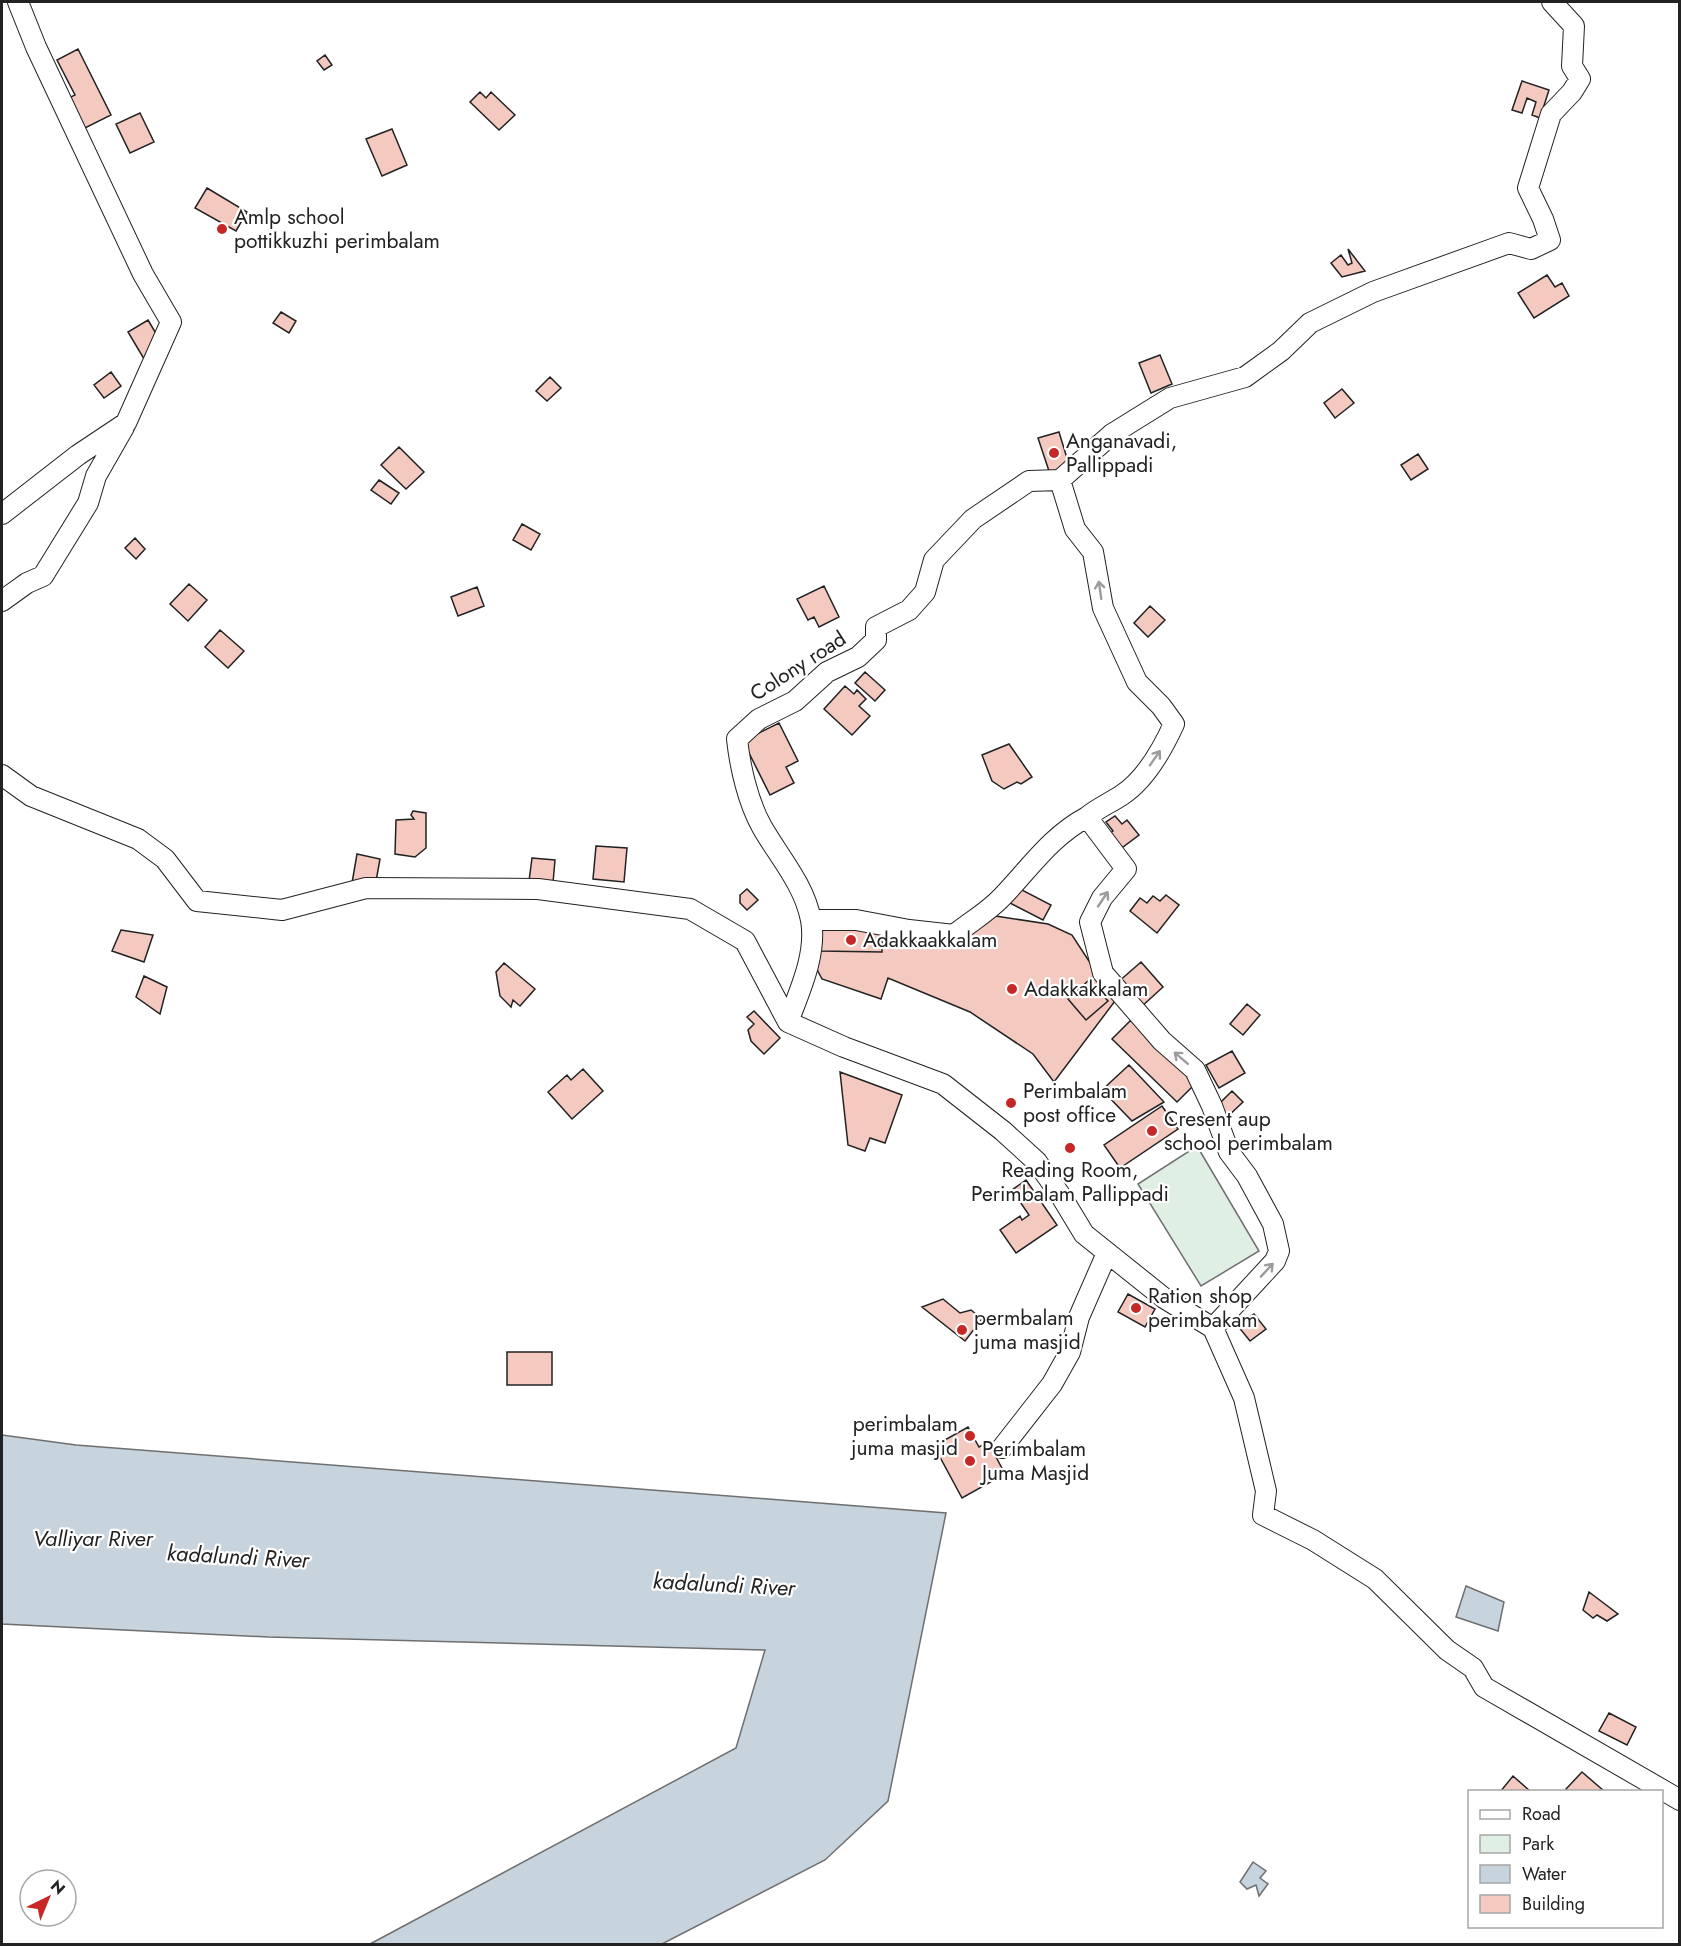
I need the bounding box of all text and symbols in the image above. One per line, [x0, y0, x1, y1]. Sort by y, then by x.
place label: Amlp school pottikkuzhi perimbalam [234, 202, 440, 256]
marker: Amlp school pottikkuzhi perimbalam [215, 222, 229, 236]
place label: Anganavadi, Pallippadi [1066, 426, 1177, 480]
marker: Anganavadi, Pallippadi [1047, 446, 1061, 460]
one-way arrow [1095, 581, 1106, 601]
street label: Colony road [744, 624, 852, 708]
one-way arrow [1149, 750, 1161, 767]
one-way arrow [1097, 891, 1109, 908]
place label: Adakkaakkalam [863, 925, 998, 955]
marker: Adakkaakkalam [844, 933, 858, 947]
place label: Adakkakkalam [1024, 974, 1148, 1004]
marker: Adakkakkalam [1005, 982, 1019, 996]
one-way arrow [1174, 1051, 1189, 1065]
place label: Perimbalam post office [1023, 1076, 1127, 1130]
marker: Perimbalam post office [1004, 1096, 1018, 1110]
place label: Cresent aup school perimbalam [1164, 1104, 1333, 1158]
marker: Cresent aup school perimbalam [1145, 1124, 1159, 1138]
marker: Reading Room, Perimbalam Pallippadi [1063, 1141, 1077, 1155]
place label: Reading Room, Perimbalam Pallippadi [971, 1155, 1169, 1209]
one-way arrow [1259, 1263, 1273, 1278]
place label: Ration shop perimbakam [1148, 1281, 1258, 1335]
marker: Ration shop perimbakam [1129, 1301, 1143, 1315]
place label: permbalam juma masjid [972, 1303, 1081, 1357]
marker: permbalam juma masjid [955, 1323, 969, 1337]
place label: perimbalam juma masjid [849, 1409, 958, 1463]
marker: perimbalam juma masjid [963, 1429, 977, 1443]
place label: Perimbalam Juma Masjid [979, 1434, 1089, 1488]
marker: Perimbalam Juma Masjid [963, 1454, 977, 1468]
water label: Valliyar River [33, 1522, 155, 1554]
water label: kadalundi River [166, 1536, 312, 1576]
water label: kadalundi River [652, 1564, 798, 1604]
legend [1468, 1790, 1663, 1928]
text: Road [1522, 1801, 1561, 1827]
text: Park [1522, 1831, 1554, 1857]
text: Water [1522, 1861, 1567, 1887]
north arrow [18, 1868, 78, 1928]
text: N [45, 1875, 70, 1900]
text: Building [1522, 1891, 1585, 1917]

